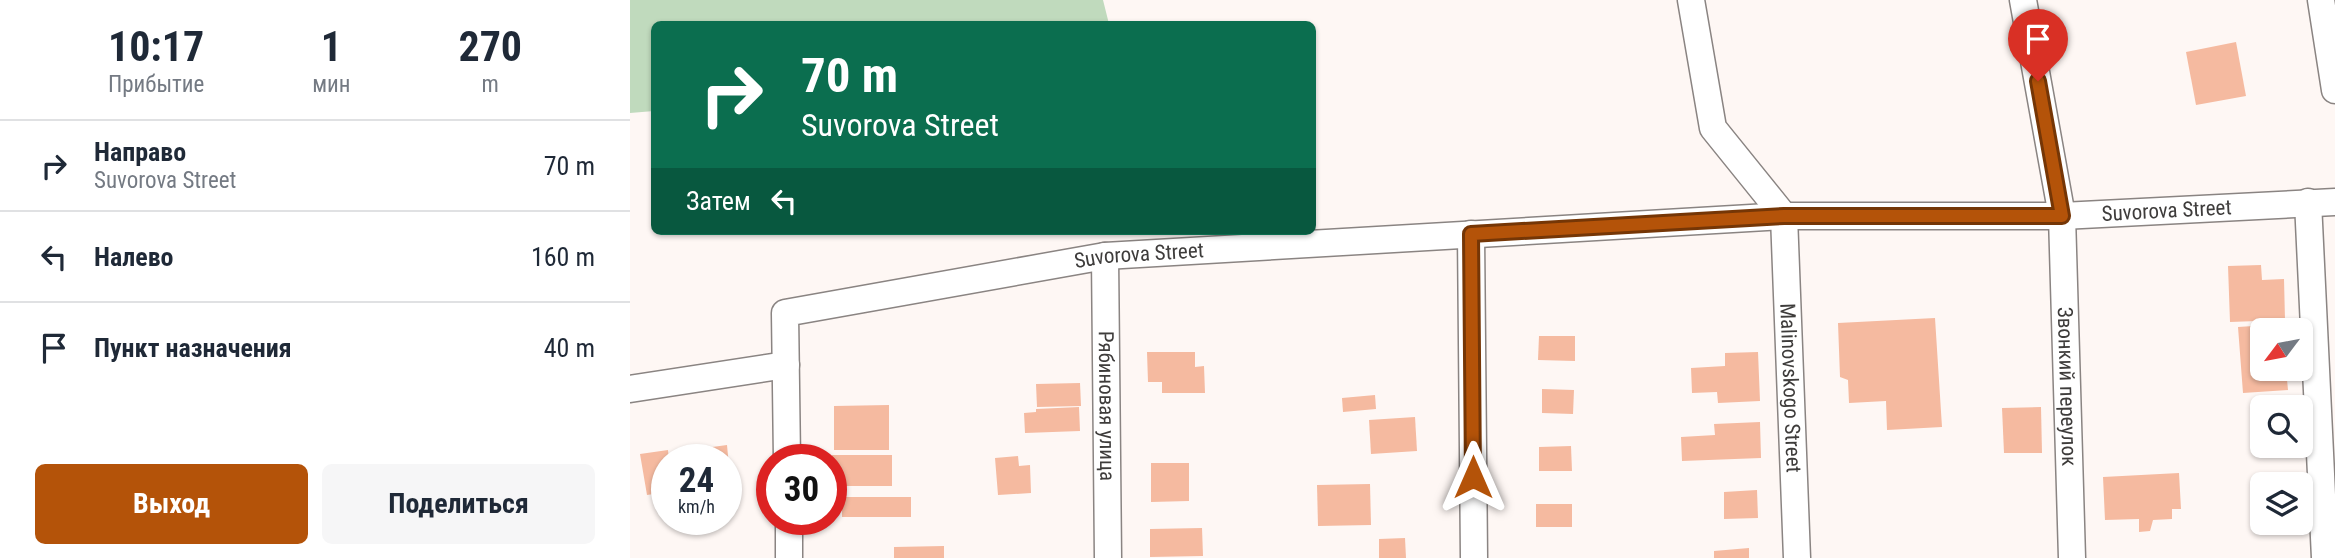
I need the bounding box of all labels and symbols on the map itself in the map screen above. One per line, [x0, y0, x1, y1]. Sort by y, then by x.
pin [2008, 9, 2068, 81]
street label: Suvorova Street [2101, 195, 2232, 226]
street label: Suvorova Street [1072, 238, 1204, 273]
street label: Malinovskogo Street [1775, 303, 1806, 473]
street label: Звонкий переулок [2053, 306, 2081, 466]
north arrow [2250, 318, 2314, 382]
street label: Рябиновая улица [1094, 331, 1119, 481]
position arrow [1436, 440, 1510, 514]
speed limit sign: 30 [756, 444, 847, 535]

